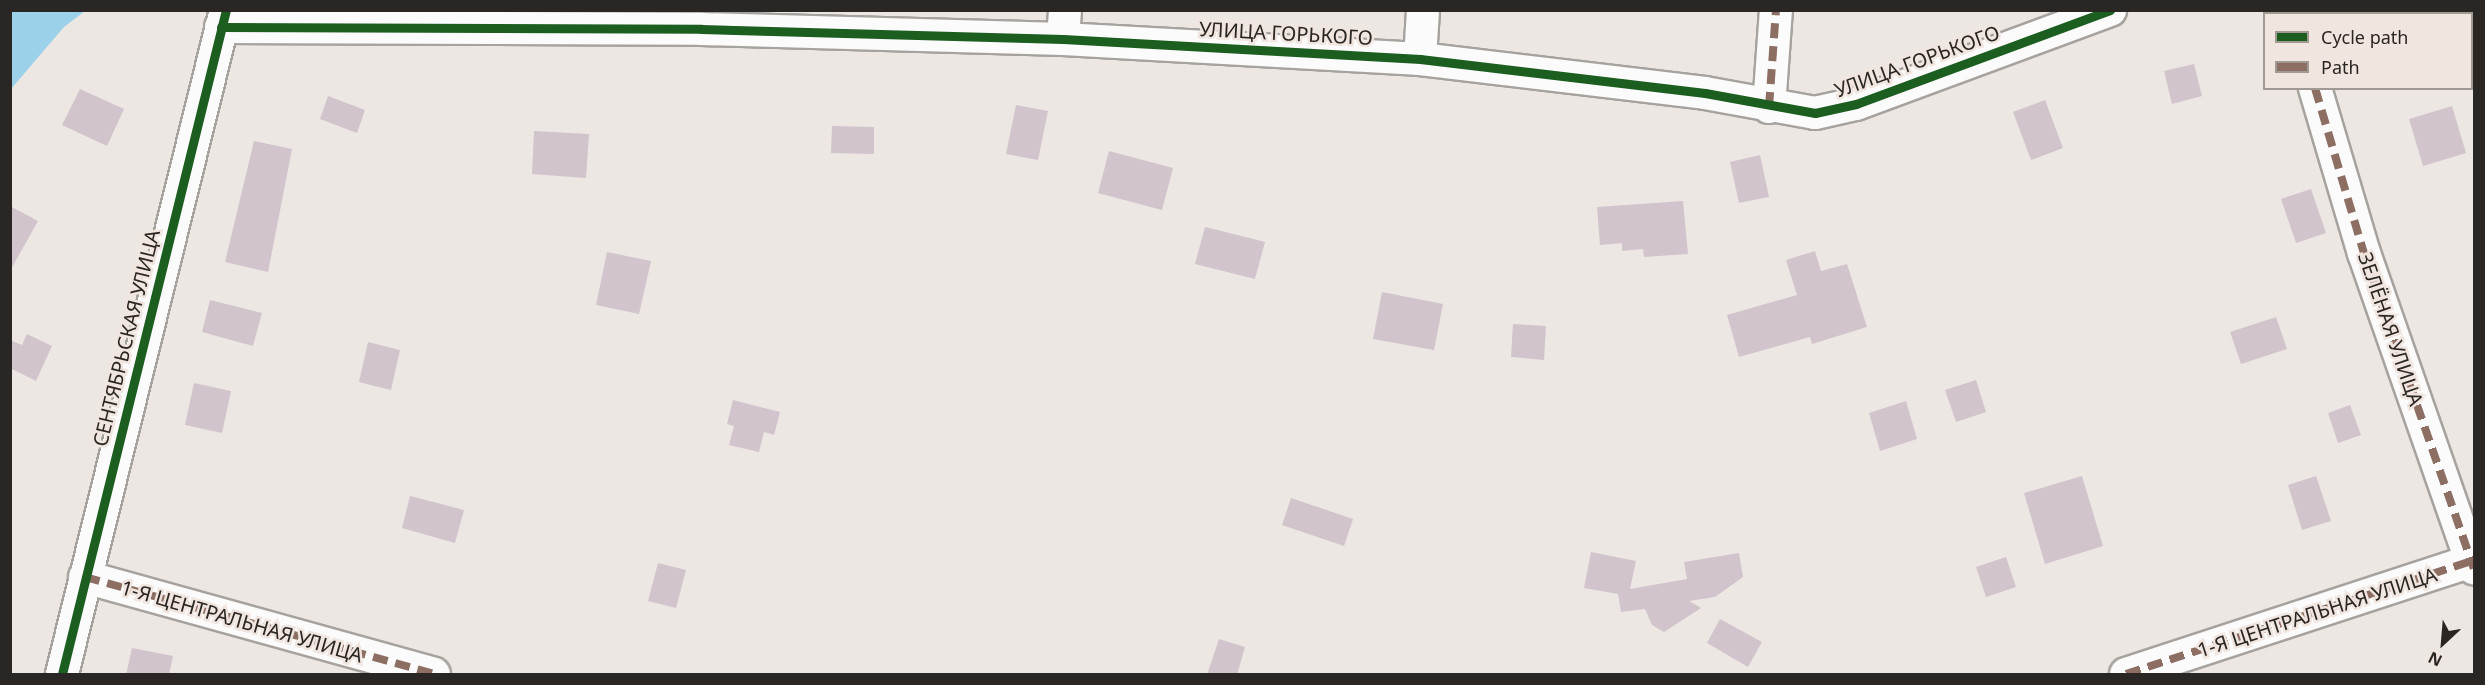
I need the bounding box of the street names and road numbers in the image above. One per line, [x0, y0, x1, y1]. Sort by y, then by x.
street label: УЛИЦА ГОРЬКОГО [1199, 16, 1373, 50]
street label: УЛИЦА ГОРЬКОГО [1831, 20, 2003, 102]
street label: СЕНТЯБРЬСКАЯ УЛИЦА [87, 227, 165, 449]
street label: ЗЕЛЁНАЯ УЛИЦА [2354, 249, 2428, 409]
street label: 1-Я ЦЕНТРАЛЬНАЯ УЛИЦА [2194, 562, 2440, 662]
street label: 1-Я ЦЕНТРАЛЬНАЯ УЛИЦА [118, 575, 366, 667]

